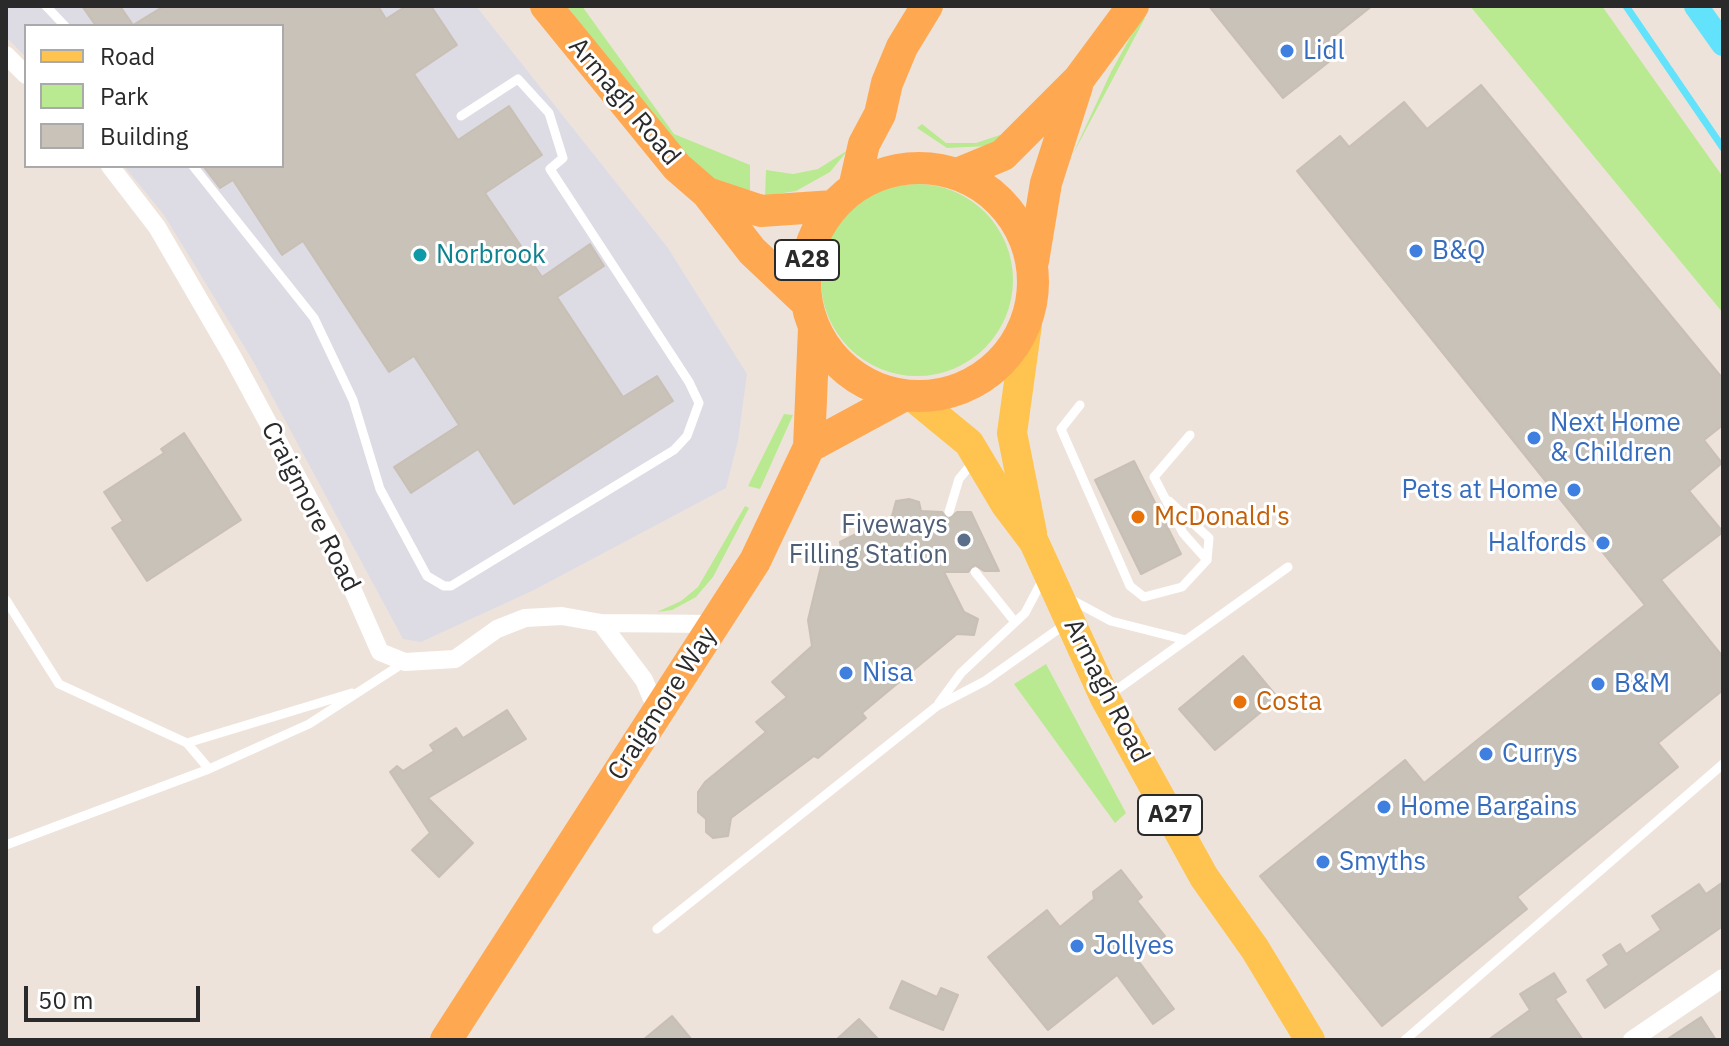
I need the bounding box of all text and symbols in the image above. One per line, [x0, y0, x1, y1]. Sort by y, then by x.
legend [24, 24, 284, 168]
street label: Armagh Road [562, 32, 686, 172]
place label: Lidl [1303, 35, 1345, 67]
text: Road [100, 40, 155, 72]
marker: Lidl [1278, 42, 1296, 60]
text: Park [100, 80, 149, 112]
text: Building [100, 120, 188, 152]
place label: B&Q [1432, 235, 1485, 267]
place label: Norbrook [436, 239, 546, 271]
road number: A28 [775, 240, 839, 280]
marker: B&Q [1407, 242, 1425, 260]
marker: Norbrook [411, 246, 429, 264]
place label: Next Home & Children [1550, 407, 1681, 468]
street label: Craigmore Road [254, 417, 366, 597]
marker: Next Home & Children [1525, 429, 1543, 447]
place label: Pets at Home [1402, 474, 1558, 506]
marker: Pets at Home [1565, 481, 1583, 499]
place label: McDonald's [1154, 501, 1290, 533]
marker: McDonald's [1129, 508, 1147, 526]
place label: Fiveways Filling Station [789, 509, 948, 570]
place label: Halfords [1488, 527, 1587, 559]
marker: Fiveways Filling Station [955, 531, 973, 549]
marker: Halfords [1594, 534, 1612, 552]
street label: Armagh Road [1056, 614, 1156, 768]
street label: Craigmore Way [602, 622, 724, 786]
place label: Nisa [862, 657, 913, 689]
marker: Nisa [837, 664, 855, 682]
place label: B&M [1614, 668, 1670, 700]
marker: B&M [1589, 675, 1607, 693]
place label: Costa [1256, 686, 1322, 718]
marker: Costa [1231, 693, 1249, 711]
place label: Currys [1502, 738, 1578, 770]
marker: Currys [1477, 745, 1495, 763]
place label: Home Bargains [1400, 791, 1577, 823]
road number: A27 [1138, 795, 1202, 835]
marker: Home Bargains [1375, 798, 1393, 816]
place label: Smyths [1339, 846, 1426, 878]
marker: Smyths [1314, 853, 1332, 871]
place label: Jollyes [1093, 930, 1174, 962]
marker: Jollyes [1068, 937, 1086, 955]
scale bar [28, 970, 204, 1020]
text: 50 m [38, 984, 93, 1016]

